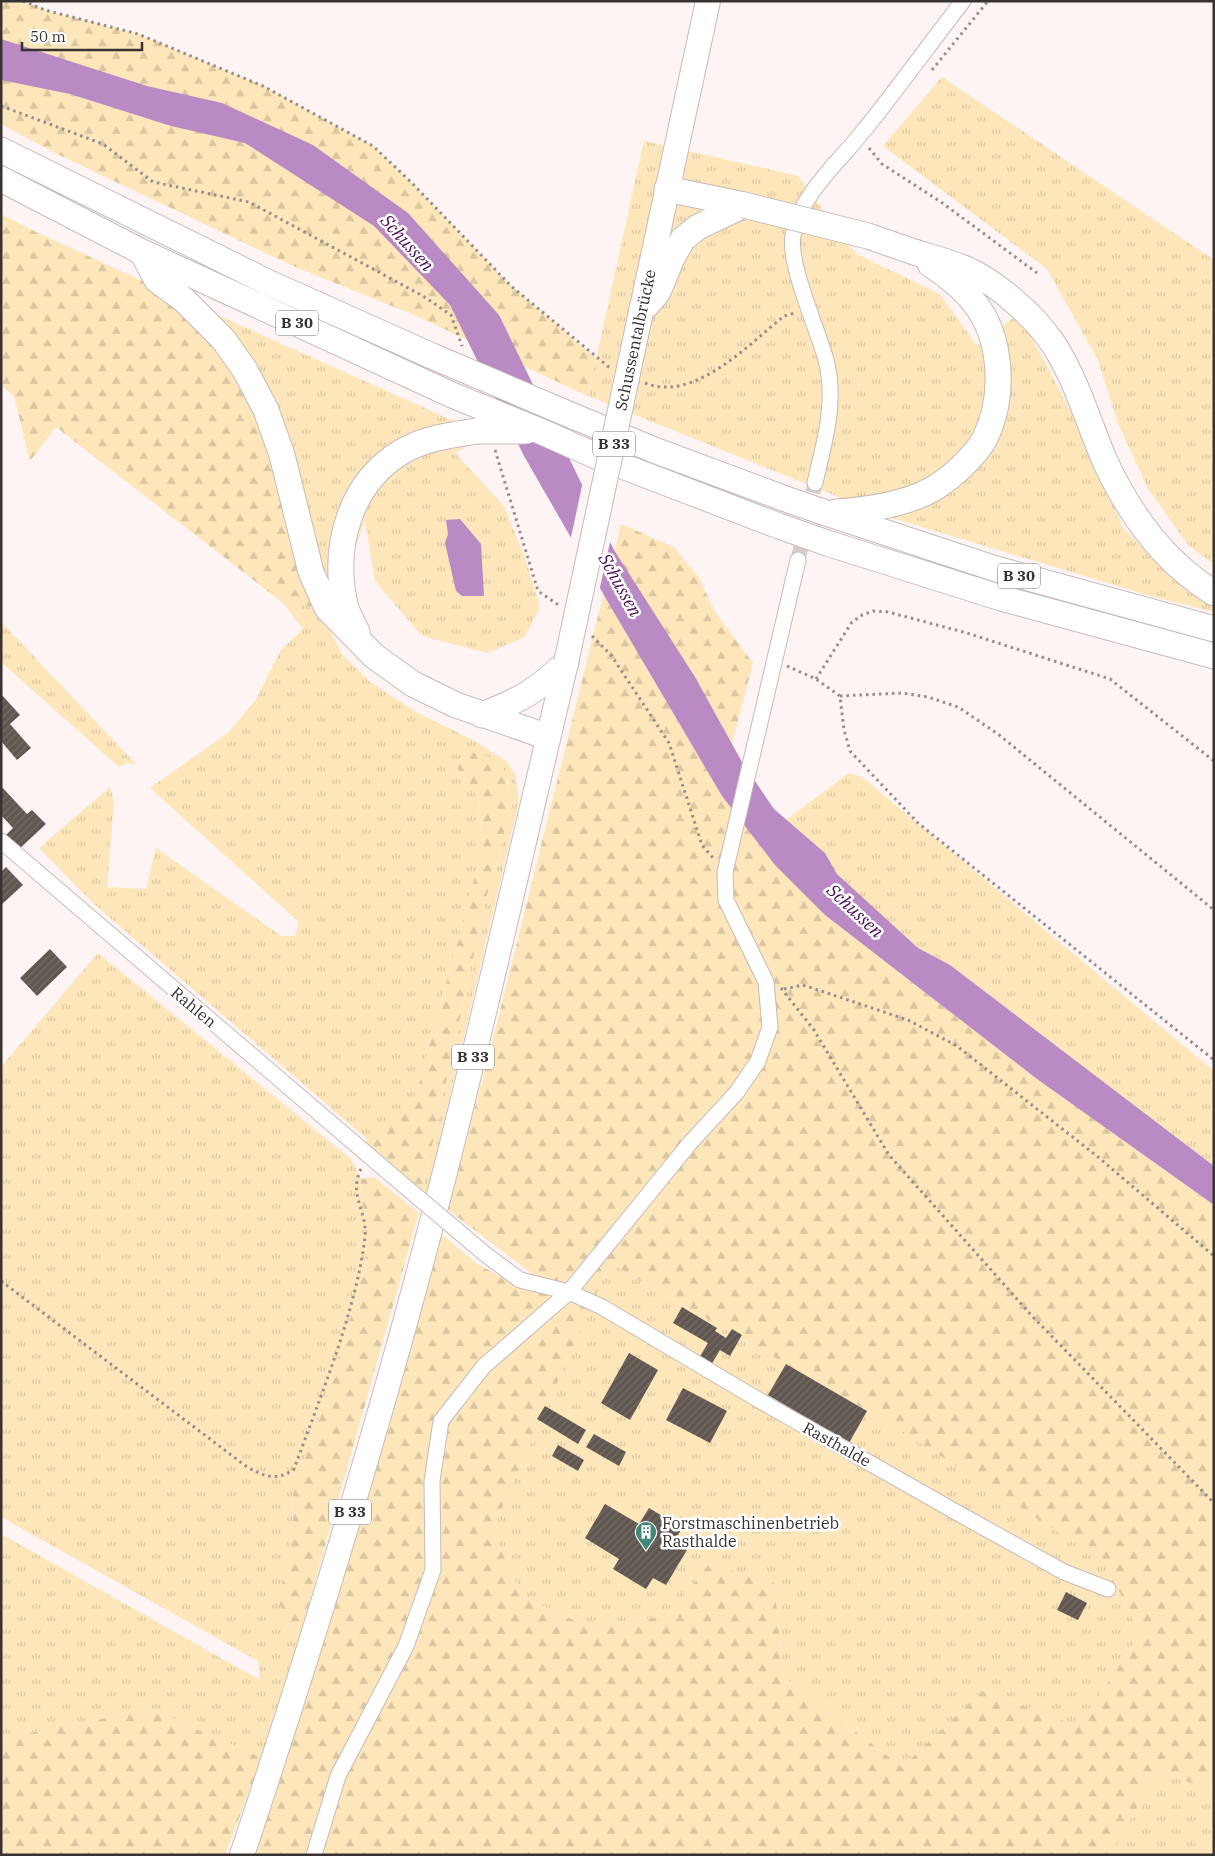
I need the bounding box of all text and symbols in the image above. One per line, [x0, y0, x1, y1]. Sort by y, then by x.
scale bar [22, 20, 142, 52]
text: 50 m [30, 27, 66, 46]
water label: Schussen [375, 209, 440, 277]
street label: Schussentalbrücke [610, 268, 660, 412]
road number: B 30 [276, 310, 318, 336]
road number: B 33 [593, 432, 635, 456]
water label: Schussen [593, 548, 648, 621]
road number: B 30 [998, 564, 1040, 588]
water label: Schussen [821, 878, 889, 943]
street label: Rahlen [167, 982, 221, 1032]
road number: B 33 [452, 1044, 494, 1070]
street label: Rasthalde [800, 1417, 874, 1471]
road number: B 33 [329, 1500, 371, 1524]
place label: Forstmaschinenbetrieb Rasthalde [662, 1513, 839, 1551]
building icon: Forstmaschinenbetrieb Rasthalde [634, 1520, 658, 1551]

